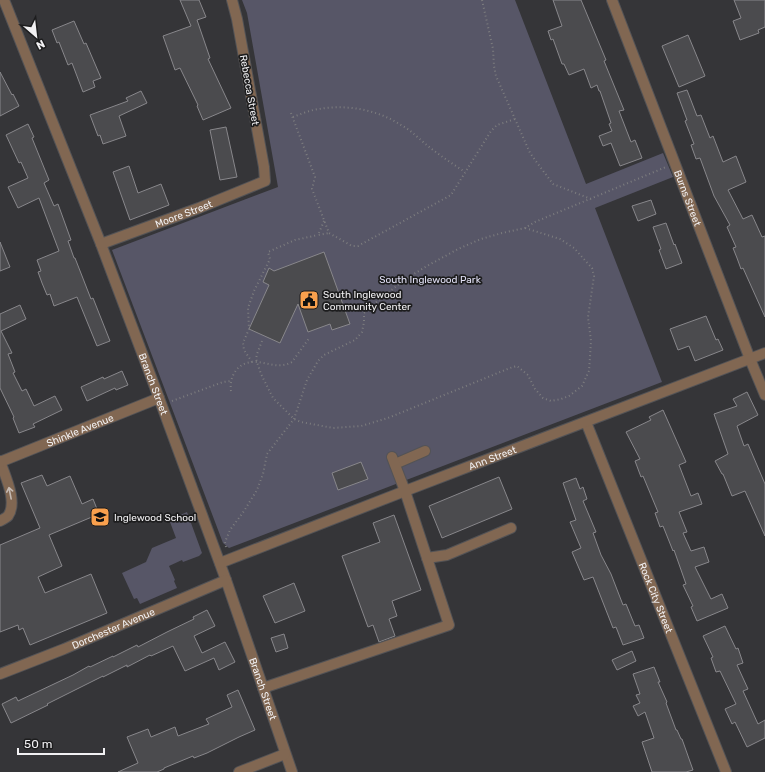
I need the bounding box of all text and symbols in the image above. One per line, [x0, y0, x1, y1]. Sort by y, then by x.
north arrow [16, 16, 56, 56]
text: N [34, 37, 47, 52]
street label: Rebecca Street [237, 54, 261, 127]
street label: Burns Street [671, 168, 703, 228]
street label: Moore Street [154, 198, 214, 231]
park label: South Inglewood Park [379, 274, 482, 286]
public building icon: South Inglewood Community Center [298, 289, 320, 311]
place label: South Inglewood Community Center [323, 289, 411, 313]
street label: Branch Street [136, 352, 170, 417]
street label: Shinkle Avenue [45, 412, 116, 450]
street label: Ann Street [467, 444, 518, 473]
one-way arrow [6, 487, 14, 500]
school or university icon: Inglewood School [89, 506, 111, 528]
place label: Inglewood School [114, 512, 196, 524]
street label: Rock City Street [636, 561, 675, 635]
street label: Dorchester Avenue [70, 606, 157, 652]
street label: Branch Street [246, 656, 279, 722]
scale bar [18, 730, 104, 756]
text: 50 m [24, 737, 52, 751]

